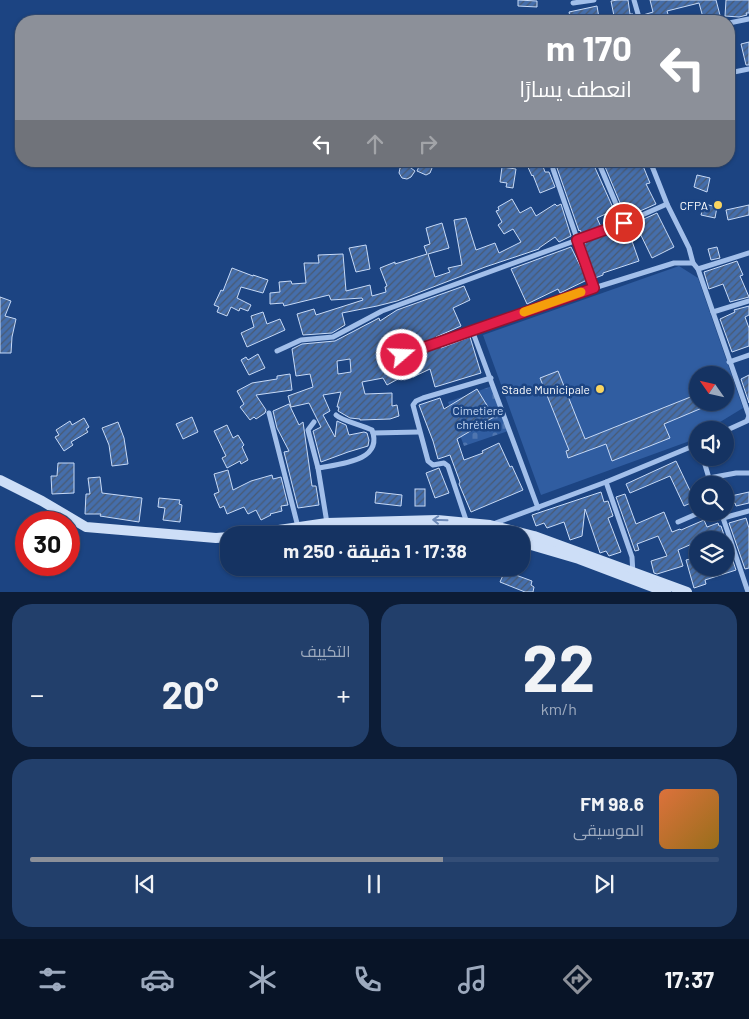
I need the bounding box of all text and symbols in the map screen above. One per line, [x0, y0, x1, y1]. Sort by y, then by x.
text: 170 m [546, 26, 632, 68]
icon: left [650, 35, 715, 100]
text: انعطف يسارًا [519, 75, 632, 101]
icon: left [308, 130, 336, 158]
icon: ahead [361, 130, 389, 158]
icon: right [414, 130, 442, 158]
place label: CFPA [680, 198, 708, 212]
marker: CFPA [712, 199, 724, 211]
pin [603, 202, 645, 244]
icon: arrive [610, 209, 638, 237]
position arrow [375, 328, 427, 380]
north arrow [689, 366, 734, 411]
map controls [689, 366, 734, 576]
place label: Stade Municipale [501, 382, 590, 396]
marker: Stade Municipale [594, 383, 606, 395]
park label: Cimetiere chrétien [452, 403, 504, 431]
button: sound [689, 421, 734, 466]
button: search [689, 476, 734, 521]
speed limit sign: 30 [15, 511, 80, 576]
one-way arrow [432, 516, 448, 525]
button: layers [689, 531, 734, 576]
text: 17:38 · 1 دقيقة · 250 m [283, 539, 467, 562]
text: 22 [522, 627, 595, 705]
text: التكييف [300, 641, 351, 660]
text: 20° [162, 671, 219, 717]
text: − [30, 677, 44, 711]
text: + [336, 677, 350, 711]
text: km/h [541, 699, 577, 718]
text: 98.6 FM [580, 792, 644, 815]
text: الموسيقى [573, 820, 644, 839]
icon: previous [131, 870, 159, 898]
icon: pause [360, 870, 388, 898]
icon: next [590, 870, 618, 898]
icon: filters [35, 962, 70, 997]
icon: car [140, 962, 175, 997]
icon: climate [245, 962, 280, 997]
icon: phone [350, 962, 385, 997]
icon: music [455, 962, 490, 997]
icon: directions [560, 962, 595, 997]
text: 17:37 [665, 966, 714, 992]

